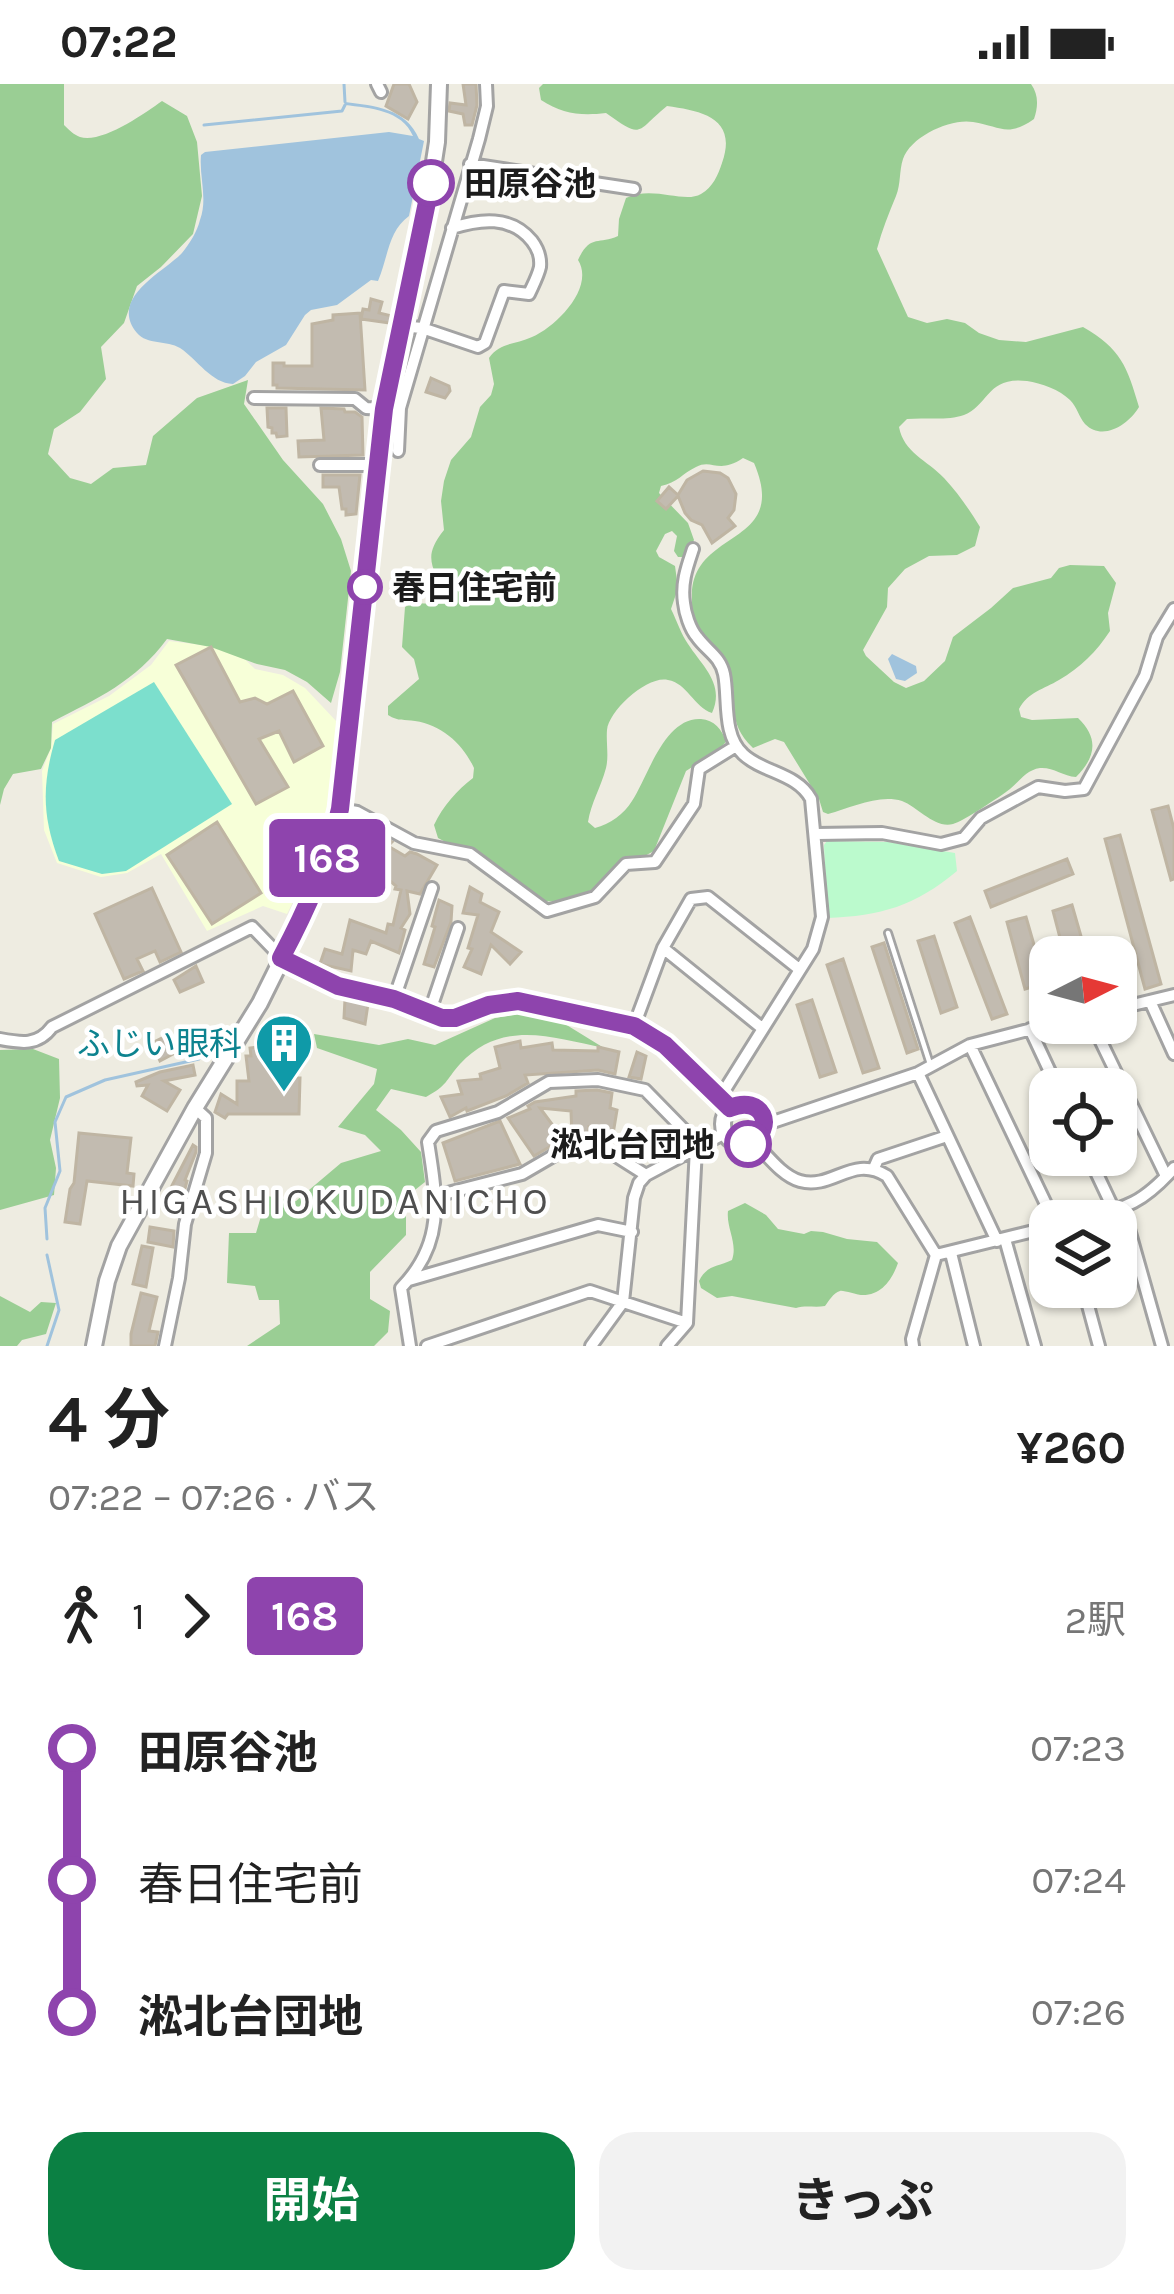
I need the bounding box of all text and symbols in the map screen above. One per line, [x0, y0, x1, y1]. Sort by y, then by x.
text: 07:22 [60, 16, 177, 68]
marker: 田原谷池 [409, 161, 453, 205]
place label: 田原谷池 [464, 165, 596, 203]
place label: 春日住宅前 [392, 569, 557, 607]
marker: 春日住宅前 [349, 571, 381, 603]
line badge: 168 [258, 819, 396, 897]
text: 168 [293, 833, 361, 883]
north arrow [1029, 936, 1137, 1044]
map controls [1029, 936, 1137, 1308]
building icon: ふじい眼科 [253, 1012, 315, 1094]
place label: ふじい眼科 [77, 1025, 242, 1063]
button: locate [1029, 1068, 1137, 1176]
marker: 淞北台団地 [726, 1122, 770, 1166]
place label: 淞北台団地 [550, 1126, 715, 1164]
district label: HIGASHIOKUDANICHO [119, 1178, 551, 1224]
button: layers [1029, 1200, 1137, 1308]
text: 4 分 [48, 1381, 170, 1459]
text: ¥260 [1017, 1422, 1126, 1474]
text: 07:22 – 07:26 · バス [48, 1474, 379, 1520]
icon: walk [48, 1583, 114, 1649]
icon: forward [163, 1583, 229, 1649]
text: 168 [271, 1591, 339, 1641]
text: 1 [132, 1593, 145, 1639]
text: 2駅 [1064, 1597, 1126, 1643]
text: 07:23 [1030, 1725, 1126, 1771]
text: 田原谷池 [138, 1727, 318, 1779]
text: 07:24 [1031, 1857, 1126, 1903]
text: 春日住宅前 [138, 1859, 363, 1911]
text: 07:26 [1031, 1989, 1126, 2035]
text: 淞北台団地 [138, 1991, 363, 2043]
button: 開始 [48, 2132, 575, 2270]
button: きっぷ [599, 2132, 1126, 2270]

